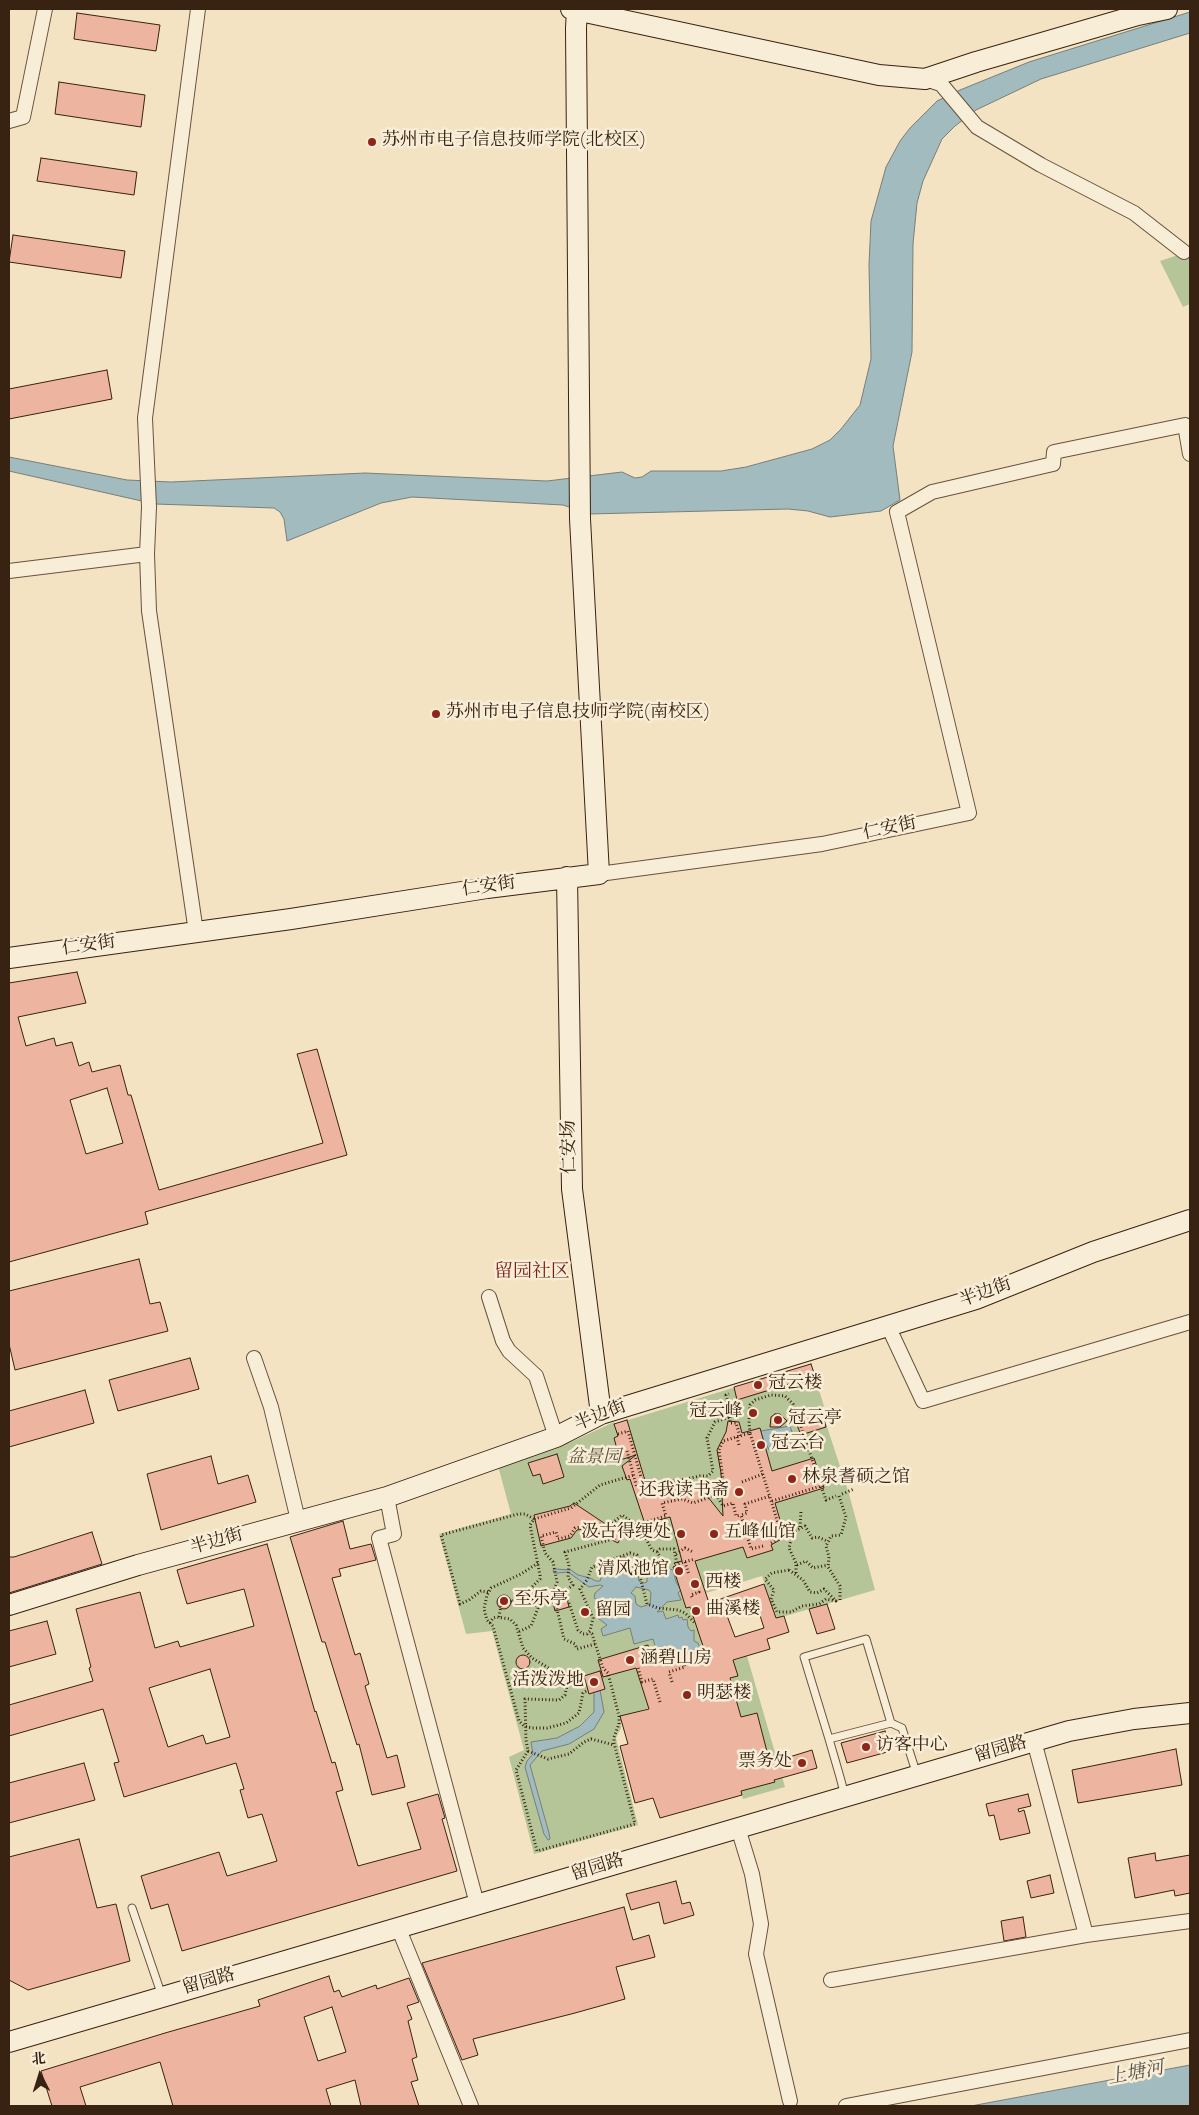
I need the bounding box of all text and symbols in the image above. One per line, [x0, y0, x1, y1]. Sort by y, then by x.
place label: 苏州市电子信息技师学院(北校区) [382, 131, 646, 153]
marker: 苏州市电子信息技师学院(北校区) [366, 136, 378, 148]
place label: 苏州市电子信息技师学院(南校区) [446, 703, 710, 725]
marker: 苏州市电子信息技师学院(南校区) [430, 708, 442, 720]
street label: 仁安街 [861, 814, 919, 846]
street label: 仁安街 [461, 874, 517, 902]
street label: 仁安街 [61, 933, 117, 961]
street label: 仁安场 [560, 1120, 582, 1174]
district label: 留园社区 [494, 1263, 570, 1285]
street label: 半边街 [957, 1275, 1015, 1313]
place label: 冠云楼 [768, 1374, 822, 1396]
marker: 冠云楼 [752, 1379, 764, 1391]
street label: 半边街 [572, 1397, 630, 1437]
place label: 冠云峰 [689, 1402, 743, 1424]
marker: 冠云峰 [747, 1407, 759, 1419]
place label: 冠云亭 [788, 1409, 842, 1431]
marker: 冠云亭 [772, 1414, 784, 1426]
place label: 冠云台 [771, 1434, 825, 1456]
marker: 冠云台 [755, 1439, 767, 1451]
park label: 盆景园 [567, 1448, 621, 1470]
place label: 林泉耆硕之馆 [802, 1468, 910, 1490]
marker: 林泉耆硕之馆 [786, 1473, 798, 1485]
place label: 还我读书斋 [639, 1481, 729, 1503]
marker: 还我读书斋 [733, 1486, 745, 1498]
place label: 汲古得绠处 [581, 1523, 671, 1545]
place label: 五峰仙馆 [724, 1523, 796, 1545]
street label: 半边街 [188, 1525, 246, 1561]
marker: 汲古得绠处 [675, 1528, 687, 1540]
marker: 五峰仙馆 [708, 1528, 720, 1540]
place label: 清风池馆 [597, 1560, 669, 1582]
marker: 清风池馆 [673, 1565, 685, 1577]
place label: 西楼 [705, 1573, 741, 1595]
marker: 西楼 [689, 1578, 701, 1590]
place label: 至乐亭 [514, 1590, 568, 1612]
marker: 至乐亭 [498, 1595, 510, 1607]
place label: 曲溪楼 [706, 1600, 760, 1622]
place label: 留园 [595, 1601, 631, 1623]
marker: 曲溪楼 [690, 1605, 702, 1617]
marker: 留园 [579, 1606, 591, 1618]
place label: 涵碧山房 [640, 1649, 712, 1671]
marker: 涵碧山房 [624, 1654, 636, 1666]
place label: 活泼泼地 [512, 1671, 584, 1693]
marker: 活泼泼地 [588, 1676, 600, 1688]
place label: 明瑟楼 [697, 1684, 751, 1706]
marker: 明瑟楼 [681, 1689, 693, 1701]
street label: 留园路 [972, 1733, 1030, 1769]
place label: 访客中心 [876, 1736, 948, 1758]
marker: 访客中心 [860, 1741, 872, 1753]
place label: 票务处 [738, 1752, 792, 1774]
marker: 票务处 [796, 1757, 808, 1769]
street label: 留园路 [569, 1851, 627, 1887]
street label: 留园路 [180, 1965, 238, 2001]
text: 北 [31, 2049, 47, 2071]
north arrow [15, 2050, 65, 2100]
water label: 上塘河 [1106, 2058, 1166, 2092]

